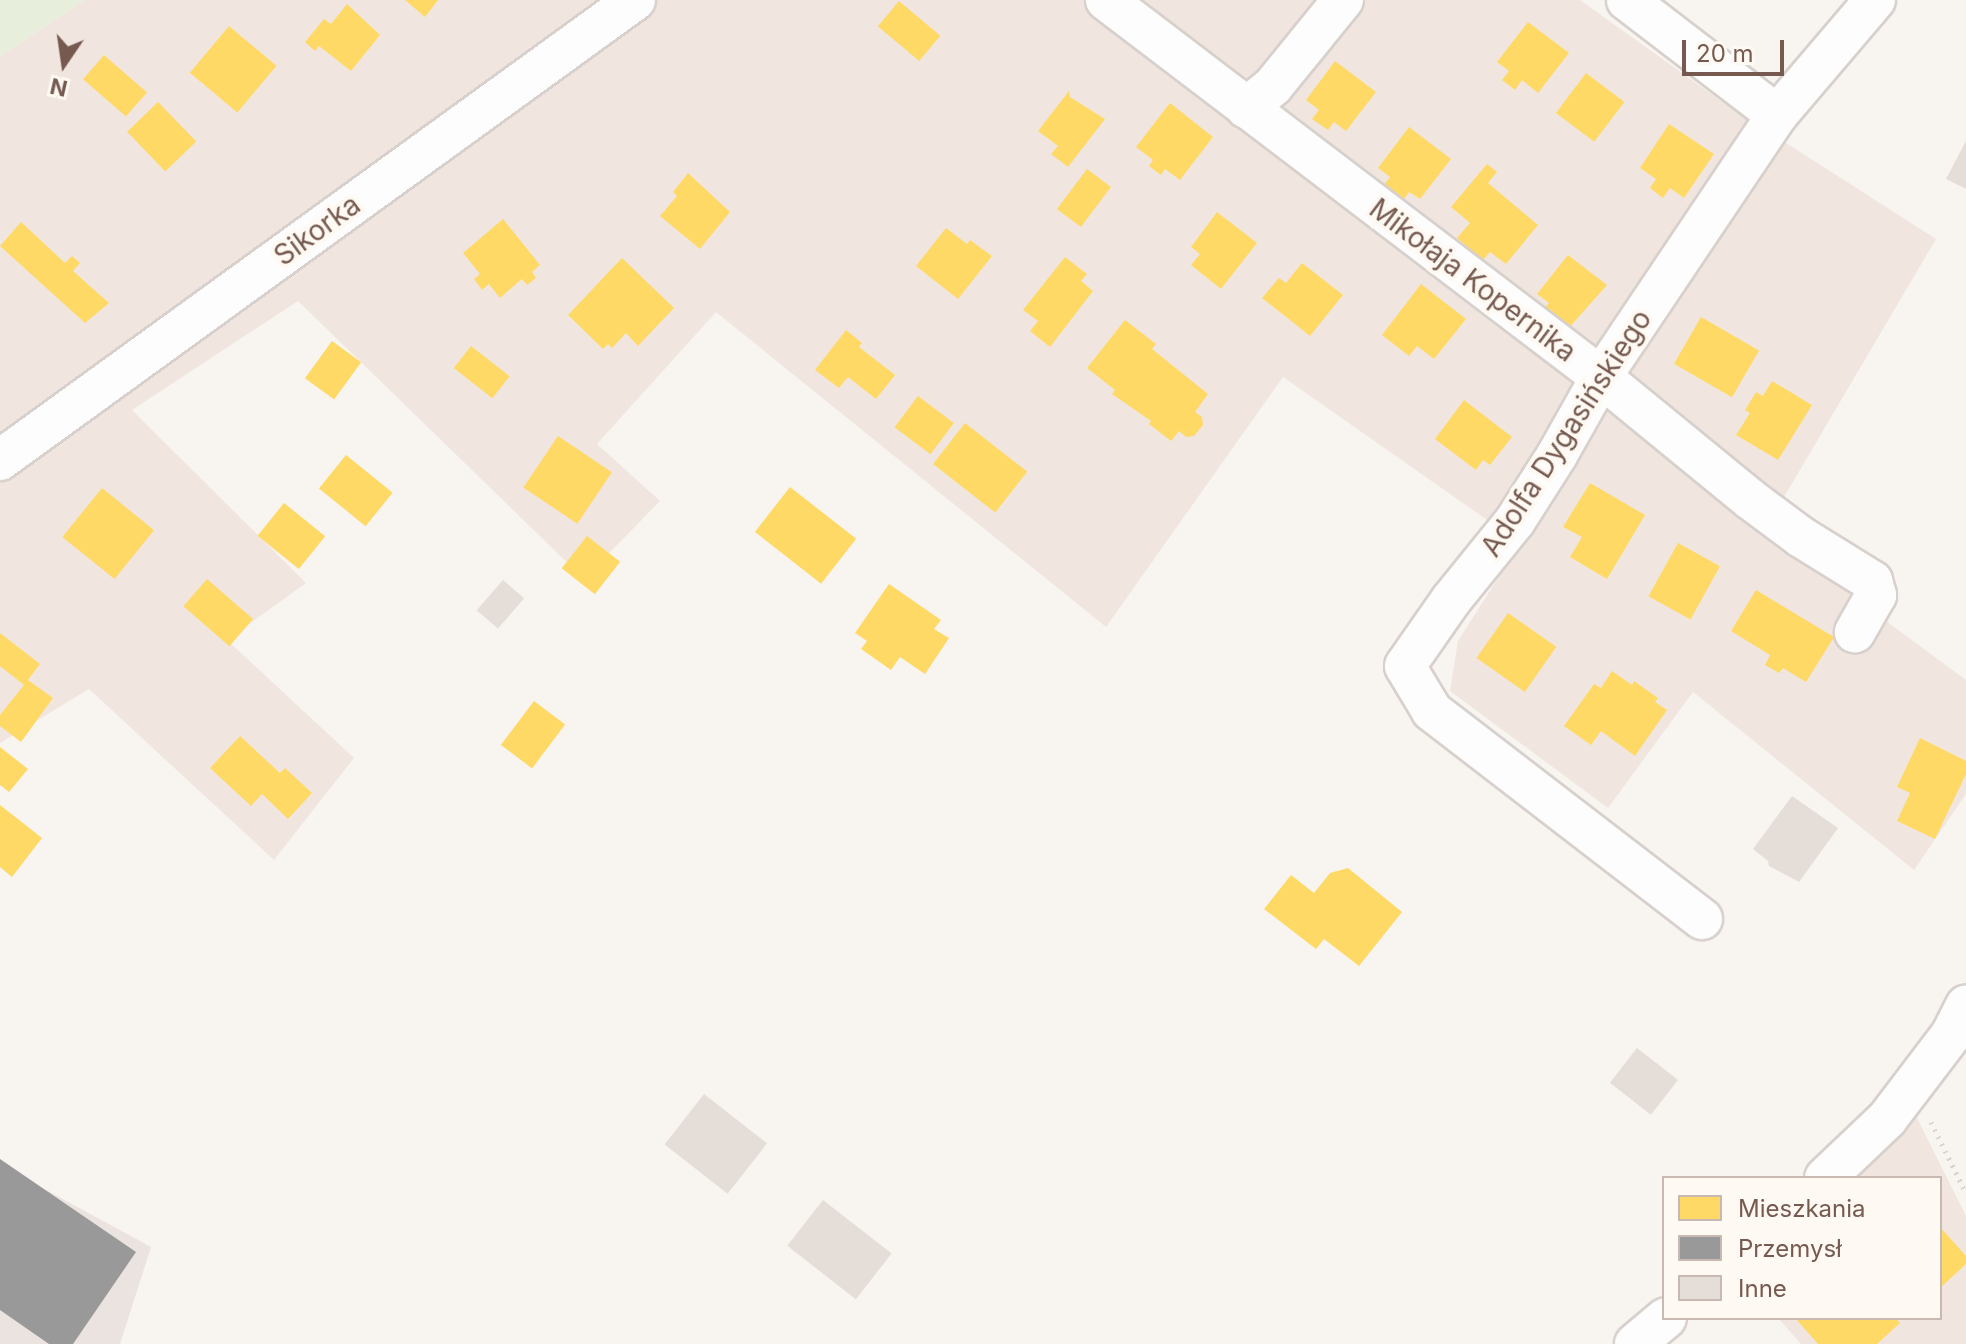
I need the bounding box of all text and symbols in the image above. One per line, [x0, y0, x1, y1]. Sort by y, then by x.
north arrow [24, 24, 104, 104]
scale bar [1686, 24, 1788, 74]
text: 20 m [1696, 39, 1754, 68]
text: N [48, 73, 70, 102]
street label: Sikorka [267, 188, 367, 272]
street label: Mikołaja Kopernika [1363, 191, 1583, 369]
street label: Adolfa Dygasińskiego [1474, 303, 1658, 563]
legend [1662, 1176, 1942, 1320]
text: Mieszkania [1738, 1194, 1866, 1223]
text: Przemysł [1738, 1234, 1842, 1263]
text: Inne [1738, 1274, 1787, 1303]

